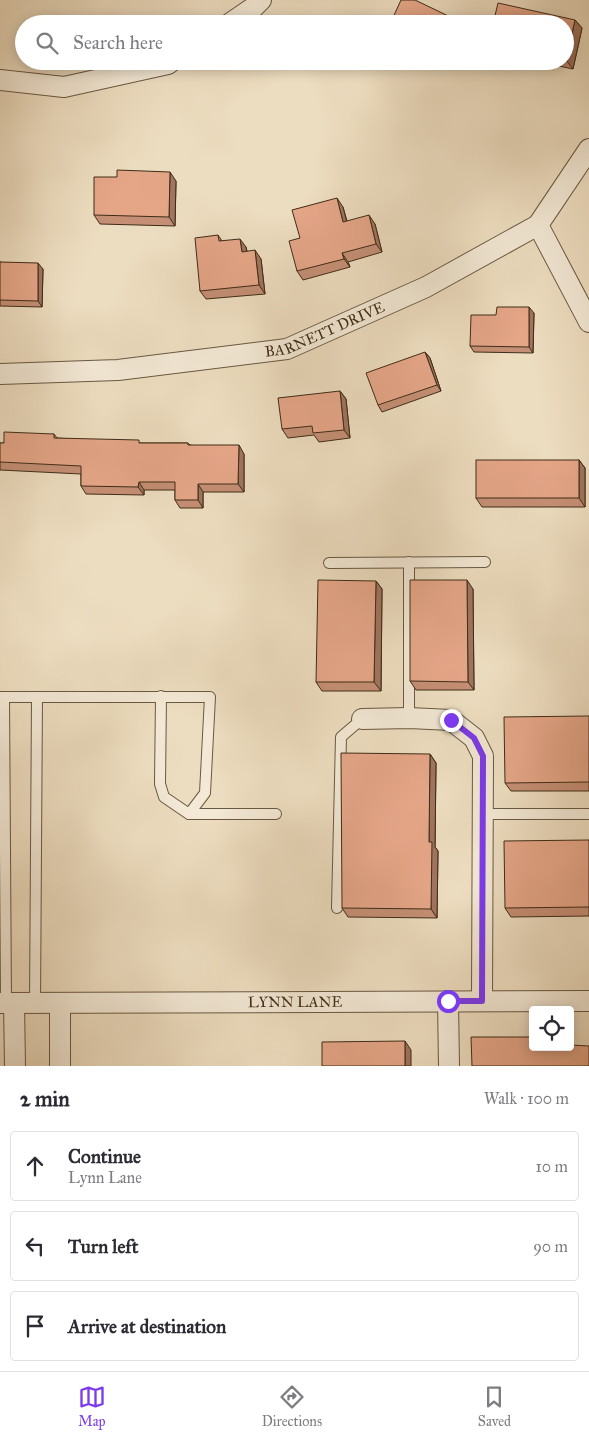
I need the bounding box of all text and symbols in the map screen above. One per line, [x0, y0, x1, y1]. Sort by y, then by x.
search box [15, 15, 574, 70]
icon: search [33, 29, 61, 57]
text: Search here [73, 31, 163, 54]
street label: BARNETT DRIVE [264, 298, 387, 361]
route end [440, 709, 463, 732]
route start [437, 990, 460, 1013]
street label: LYNN LANE [248, 993, 342, 1011]
map controls [529, 1006, 574, 1051]
button: locate [529, 1006, 574, 1051]
text: 2 min [20, 1086, 70, 1112]
text: Walk · 100 m [484, 1089, 569, 1108]
text: Continue [68, 1145, 141, 1168]
icon: ahead [21, 1152, 49, 1180]
text: 10 m [536, 1157, 568, 1176]
text: Lynn Lane [68, 1168, 142, 1187]
icon: left [21, 1232, 49, 1260]
text: Turn left [68, 1235, 138, 1258]
text: 90 m [533, 1237, 568, 1256]
icon: arrive [21, 1312, 49, 1340]
text: Arrive at destination [68, 1315, 226, 1338]
tab: Map [78, 1383, 106, 1430]
tab: Directions [262, 1383, 322, 1430]
tab: Saved [478, 1383, 511, 1430]

